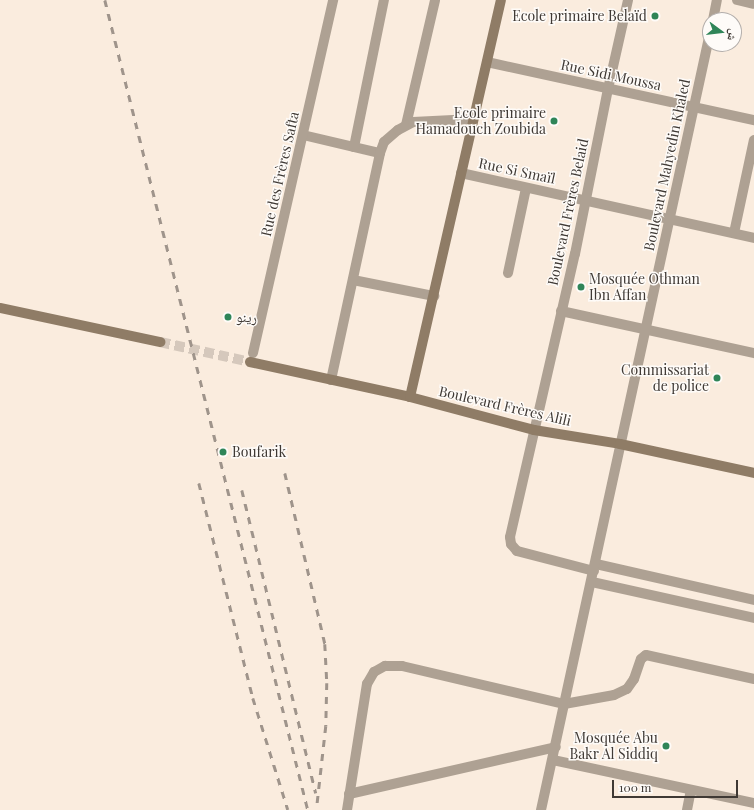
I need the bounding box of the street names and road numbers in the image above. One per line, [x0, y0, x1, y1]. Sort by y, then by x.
street label: Rue Sidi Moussa [559, 56, 663, 94]
street label: Boulevard Mahyedin Khaled [641, 77, 693, 253]
street label: Rue des Frères Safta [257, 110, 303, 238]
street label: Boulevard Frères Belaid [544, 137, 592, 287]
street label: Rue Si Smaïl [477, 155, 557, 187]
street label: Boulevard Frères Alili [437, 383, 573, 429]

